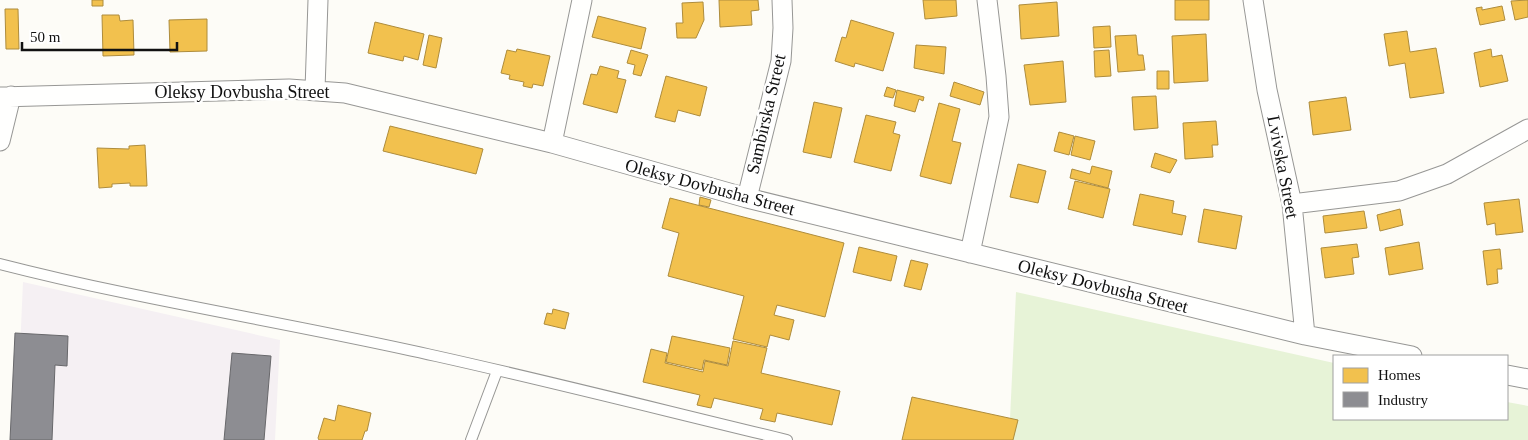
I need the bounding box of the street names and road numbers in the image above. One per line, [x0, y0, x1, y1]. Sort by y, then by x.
street label: Sambirska Street [742, 52, 790, 176]
street label: Oleksy Dovbusha Street [155, 82, 329, 102]
street label: Lvivska Street [1263, 114, 1303, 220]
street label: Oleksy Dovbusha Street [623, 155, 797, 219]
street label: Oleksy Dovbusha Street [1016, 255, 1190, 317]

